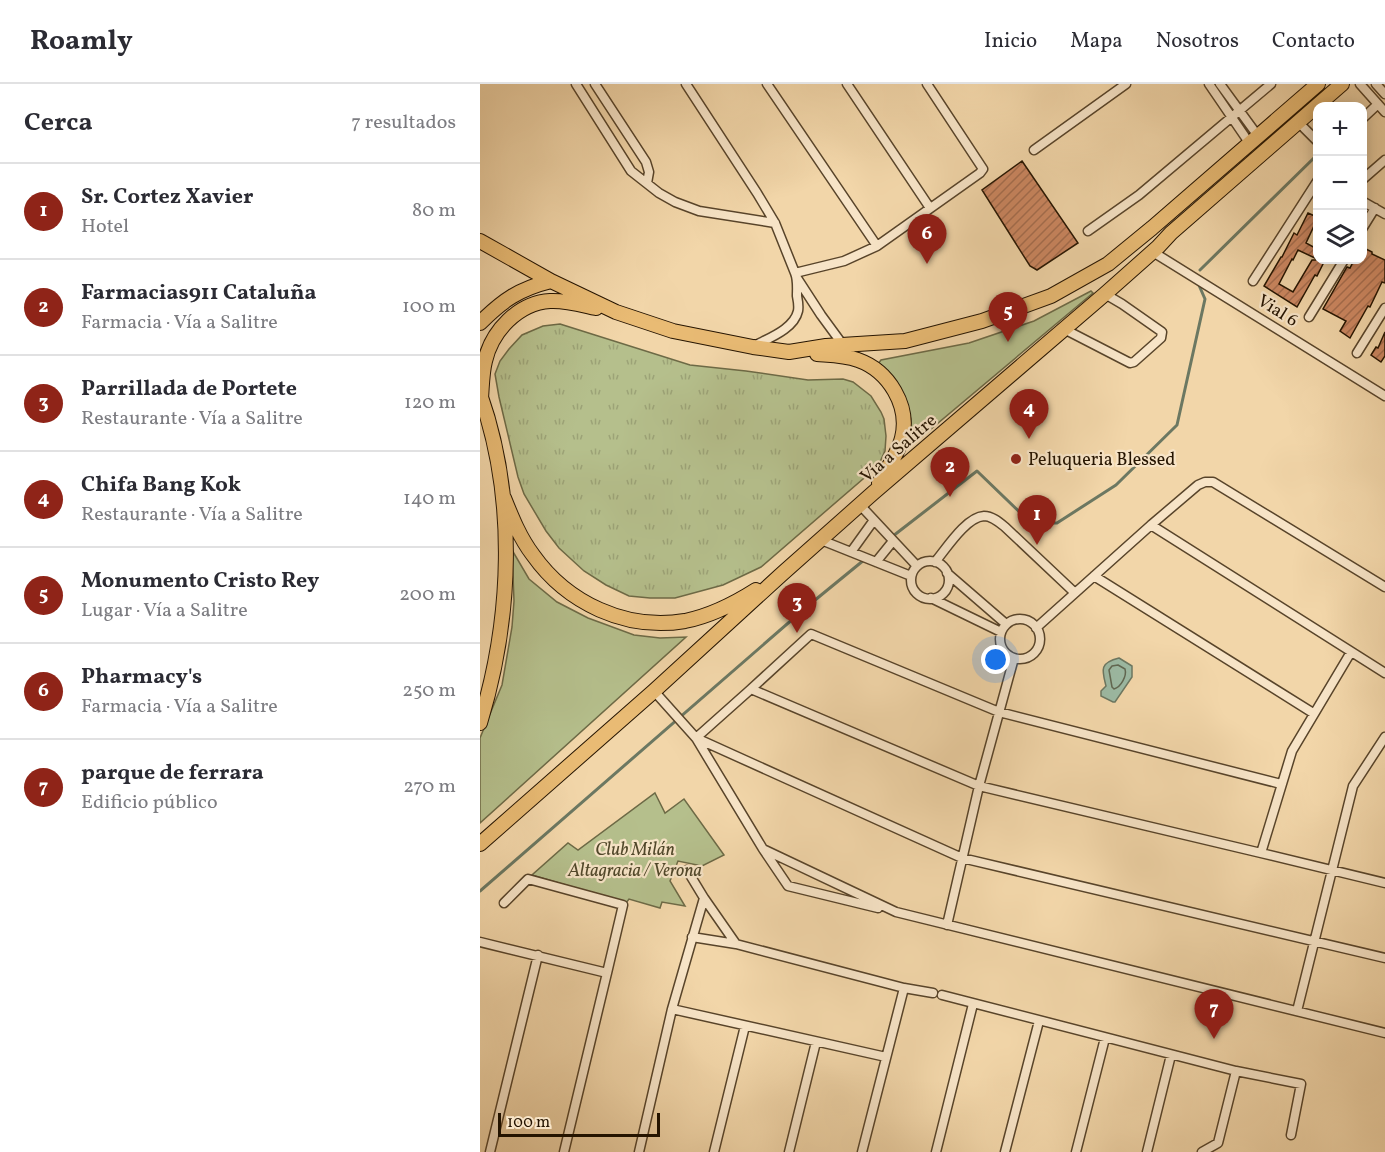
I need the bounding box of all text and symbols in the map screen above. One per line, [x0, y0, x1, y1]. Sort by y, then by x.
text: Roamly [30, 22, 133, 61]
text: Inicio [984, 27, 1037, 56]
text: Mapa [1070, 27, 1123, 56]
text: Nosotros [1156, 27, 1239, 56]
text: Contacto [1272, 27, 1355, 56]
map controls [1313, 102, 1367, 264]
button: + [1313, 102, 1367, 156]
text: Cerca [24, 105, 93, 141]
text: 7 resultados [351, 109, 456, 137]
button: − [1313, 156, 1367, 210]
text: Sr. Cortez Xavier [81, 182, 253, 213]
text: 1 [39, 197, 48, 225]
text: 80 m [412, 197, 456, 225]
button: layers [1313, 210, 1367, 264]
text: Hotel [81, 213, 129, 241]
pin: 6 [908, 214, 946, 264]
text: Farmacias911 Cataluña [81, 278, 317, 309]
street label: Vial 6 [1252, 289, 1302, 334]
pin: 5 [988, 292, 1028, 342]
text: 2 [38, 293, 49, 321]
text: 100 m [402, 293, 456, 321]
text: Farmacia · Vía a Salitre [81, 309, 278, 337]
text: Parrillada de Portete [81, 374, 297, 405]
text: 3 [38, 389, 49, 417]
text: 120 m [404, 389, 456, 417]
pin: 4 [1010, 390, 1048, 439]
text: Restaurante · Vía a Salitre [81, 405, 303, 433]
street label: Vía a Salitre [855, 409, 943, 489]
pin: 2 [930, 448, 970, 497]
place label: Peluqueria Blessed [1028, 448, 1175, 473]
marker: Peluqueria Blessed [1009, 452, 1023, 466]
text: Chifa Bang Kok [81, 470, 241, 501]
text: 4 [37, 485, 50, 513]
text: 140 m [403, 485, 456, 513]
pin: 1 [1018, 496, 1056, 545]
text: Restaurante · Vía a Salitre [81, 501, 303, 529]
text: Monumento Cristo Rey [81, 566, 319, 597]
text: 5 [39, 581, 48, 609]
text: 200 m [399, 581, 456, 609]
pin: 3 [778, 584, 816, 633]
text: Lugar · Vía a Salitre [81, 597, 248, 625]
your location [981, 645, 1010, 674]
text: Pharmacy's [81, 662, 202, 693]
text: 6 [38, 677, 49, 705]
text: 250 m [402, 677, 456, 705]
text: Farmacia · Vía a Salitre [81, 693, 278, 721]
text: parque de ferrara [81, 758, 264, 789]
text: 7 [39, 773, 48, 801]
text: 270 m [403, 773, 456, 801]
text: Edificio público [81, 789, 218, 817]
park label: Club Milán Altagracia / Verona [567, 838, 702, 884]
pin: 7 [1194, 990, 1234, 1039]
scale bar [498, 1110, 660, 1138]
text: 100 m [507, 1112, 550, 1134]

